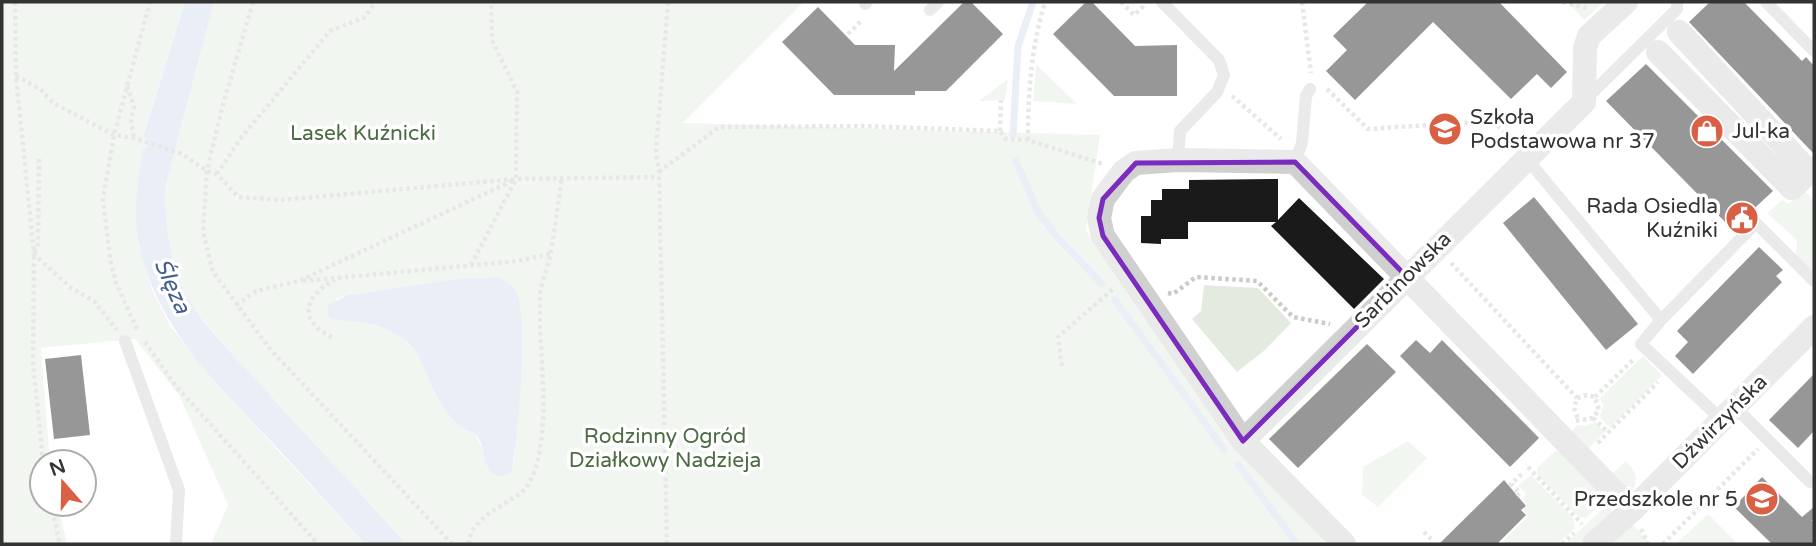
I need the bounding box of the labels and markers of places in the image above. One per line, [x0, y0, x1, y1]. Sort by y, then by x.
place label: Szkoła Podstawowa nr 37 [1470, 105, 1655, 154]
school or university icon: Szkoła Podstawowa nr 37 [1426, 110, 1464, 148]
shop icon: Jul-ka [1688, 112, 1726, 150]
place label: Jul-ka [1732, 119, 1790, 144]
place label: Rada Osiedla Kuźniki [1586, 194, 1718, 243]
public building icon: Rada Osiedla Kuźniki [1723, 199, 1761, 237]
school or university icon: Przedszkole nr 5 [1743, 480, 1781, 518]
place label: Przedszkole nr 5 [1574, 487, 1738, 512]

